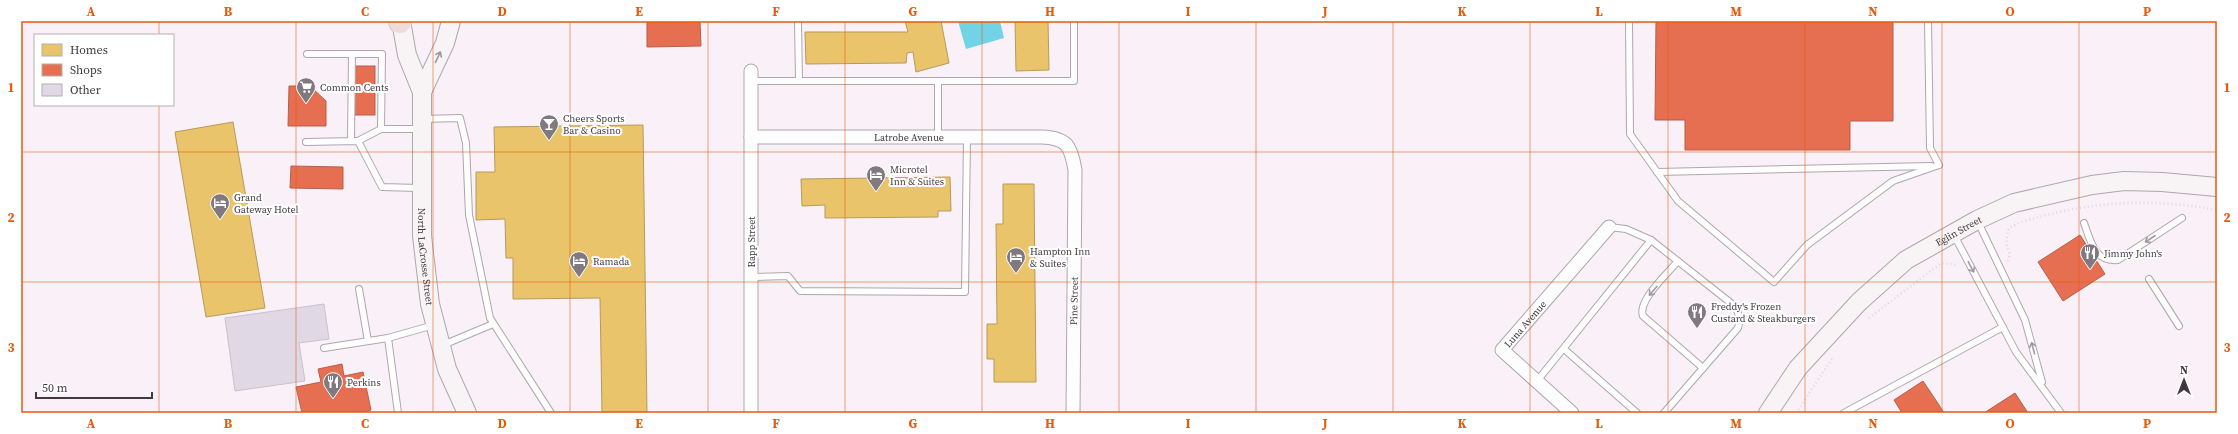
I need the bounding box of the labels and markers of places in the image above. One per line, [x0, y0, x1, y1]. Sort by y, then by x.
supermarket icon: Common Cents [295, 76, 317, 104]
place label: Common Cents [320, 81, 389, 94]
place label: Cheers Sports Bar & Casino [563, 112, 625, 137]
bar icon: Cheers Sports Bar & Casino [538, 113, 560, 141]
place label: Microtel Inn & Suites [890, 163, 944, 188]
hotel icon: Microtel Inn & Suites [865, 164, 887, 192]
place label: Grand Gateway Hotel [234, 191, 298, 216]
hotel icon: Grand Gateway Hotel [209, 192, 231, 220]
restaurant icon: Jimmy John's [2079, 242, 2101, 270]
place label: Hampton Inn & Suites [1030, 245, 1090, 270]
hotel icon: Hampton Inn & Suites [1005, 246, 1027, 274]
place label: Jimmy John's [2103, 247, 2162, 260]
hotel icon: Ramada [568, 250, 590, 278]
place label: Ramada [593, 255, 630, 268]
place label: Freddy's Frozen Custard & Steakburgers [1711, 300, 1815, 325]
restaurant icon: Freddy's Frozen Custard & Steakburgers [1686, 301, 1708, 329]
restaurant icon: Perkins [322, 371, 344, 399]
place label: Perkins [347, 376, 381, 389]

